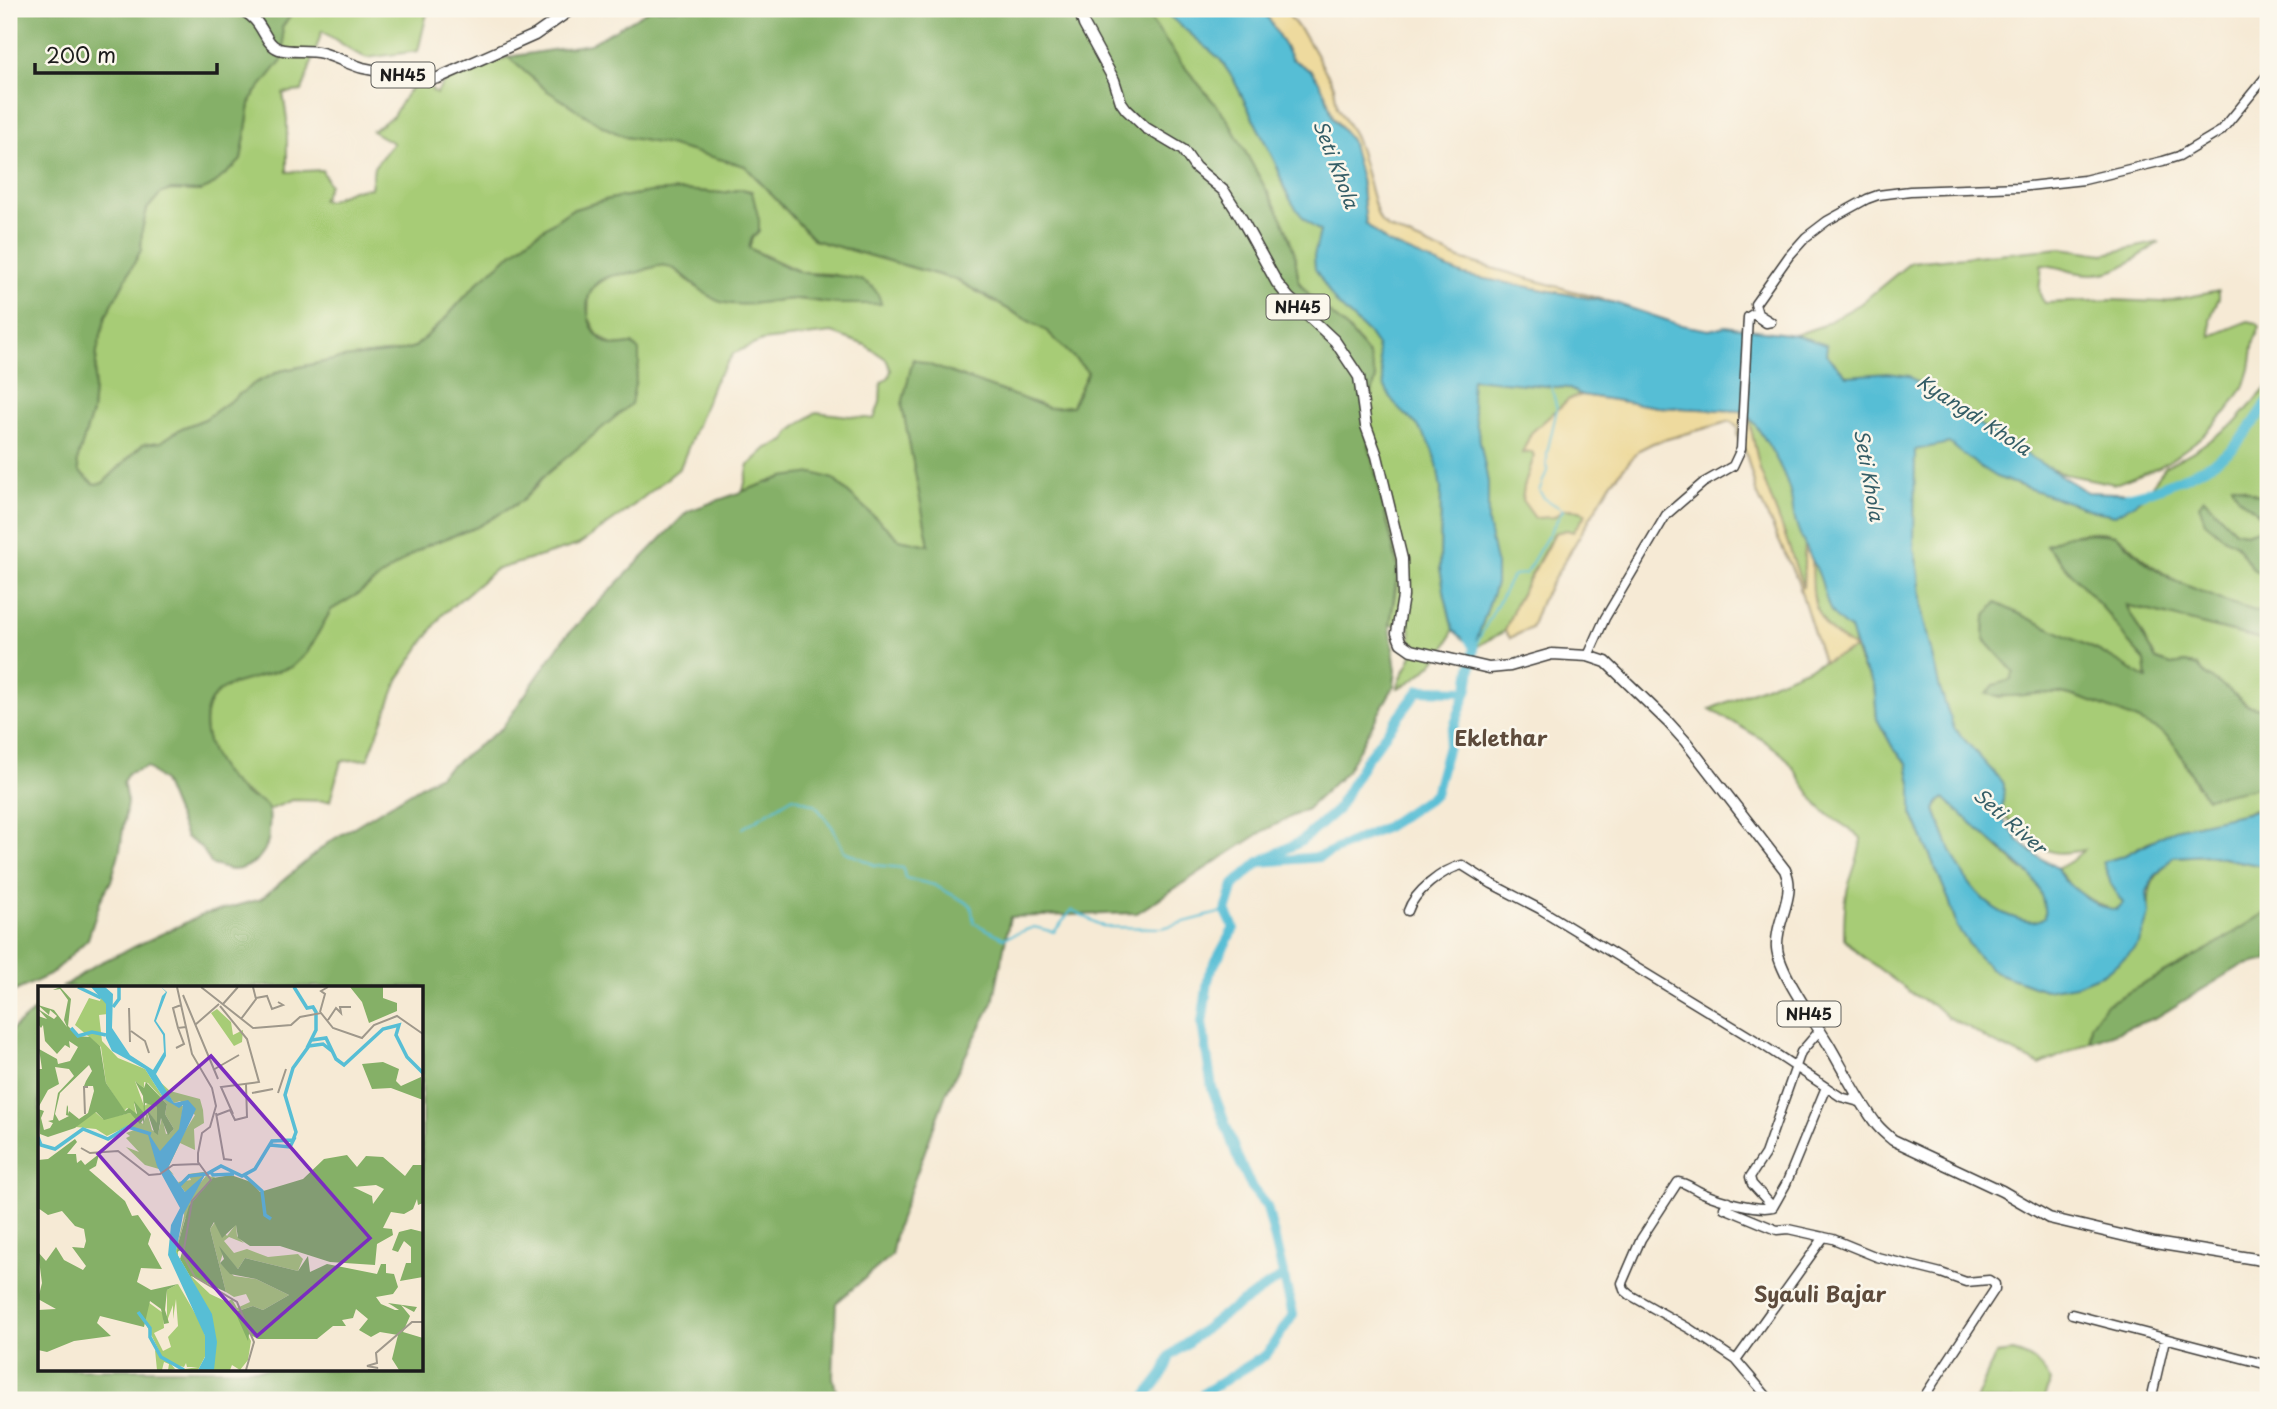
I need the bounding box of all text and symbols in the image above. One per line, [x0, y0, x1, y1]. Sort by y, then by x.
scale bar [35, 32, 217, 76]
text: 200 m [46, 38, 116, 70]
road number: NH45 [372, 62, 434, 88]
water label: Seti Khola [1307, 115, 1367, 213]
road number: NH45 [1266, 294, 1330, 320]
water label: Kyangdi Khola [1912, 367, 2038, 462]
water label: Seti Khola [1848, 427, 1892, 524]
district label: Eklethar [1455, 721, 1548, 753]
water label: Seti River [1968, 781, 2055, 861]
inset map [38, 986, 424, 1370]
road number: NH45 [1778, 1002, 1840, 1026]
district label: Syauli Bajar [1754, 1277, 1887, 1309]

